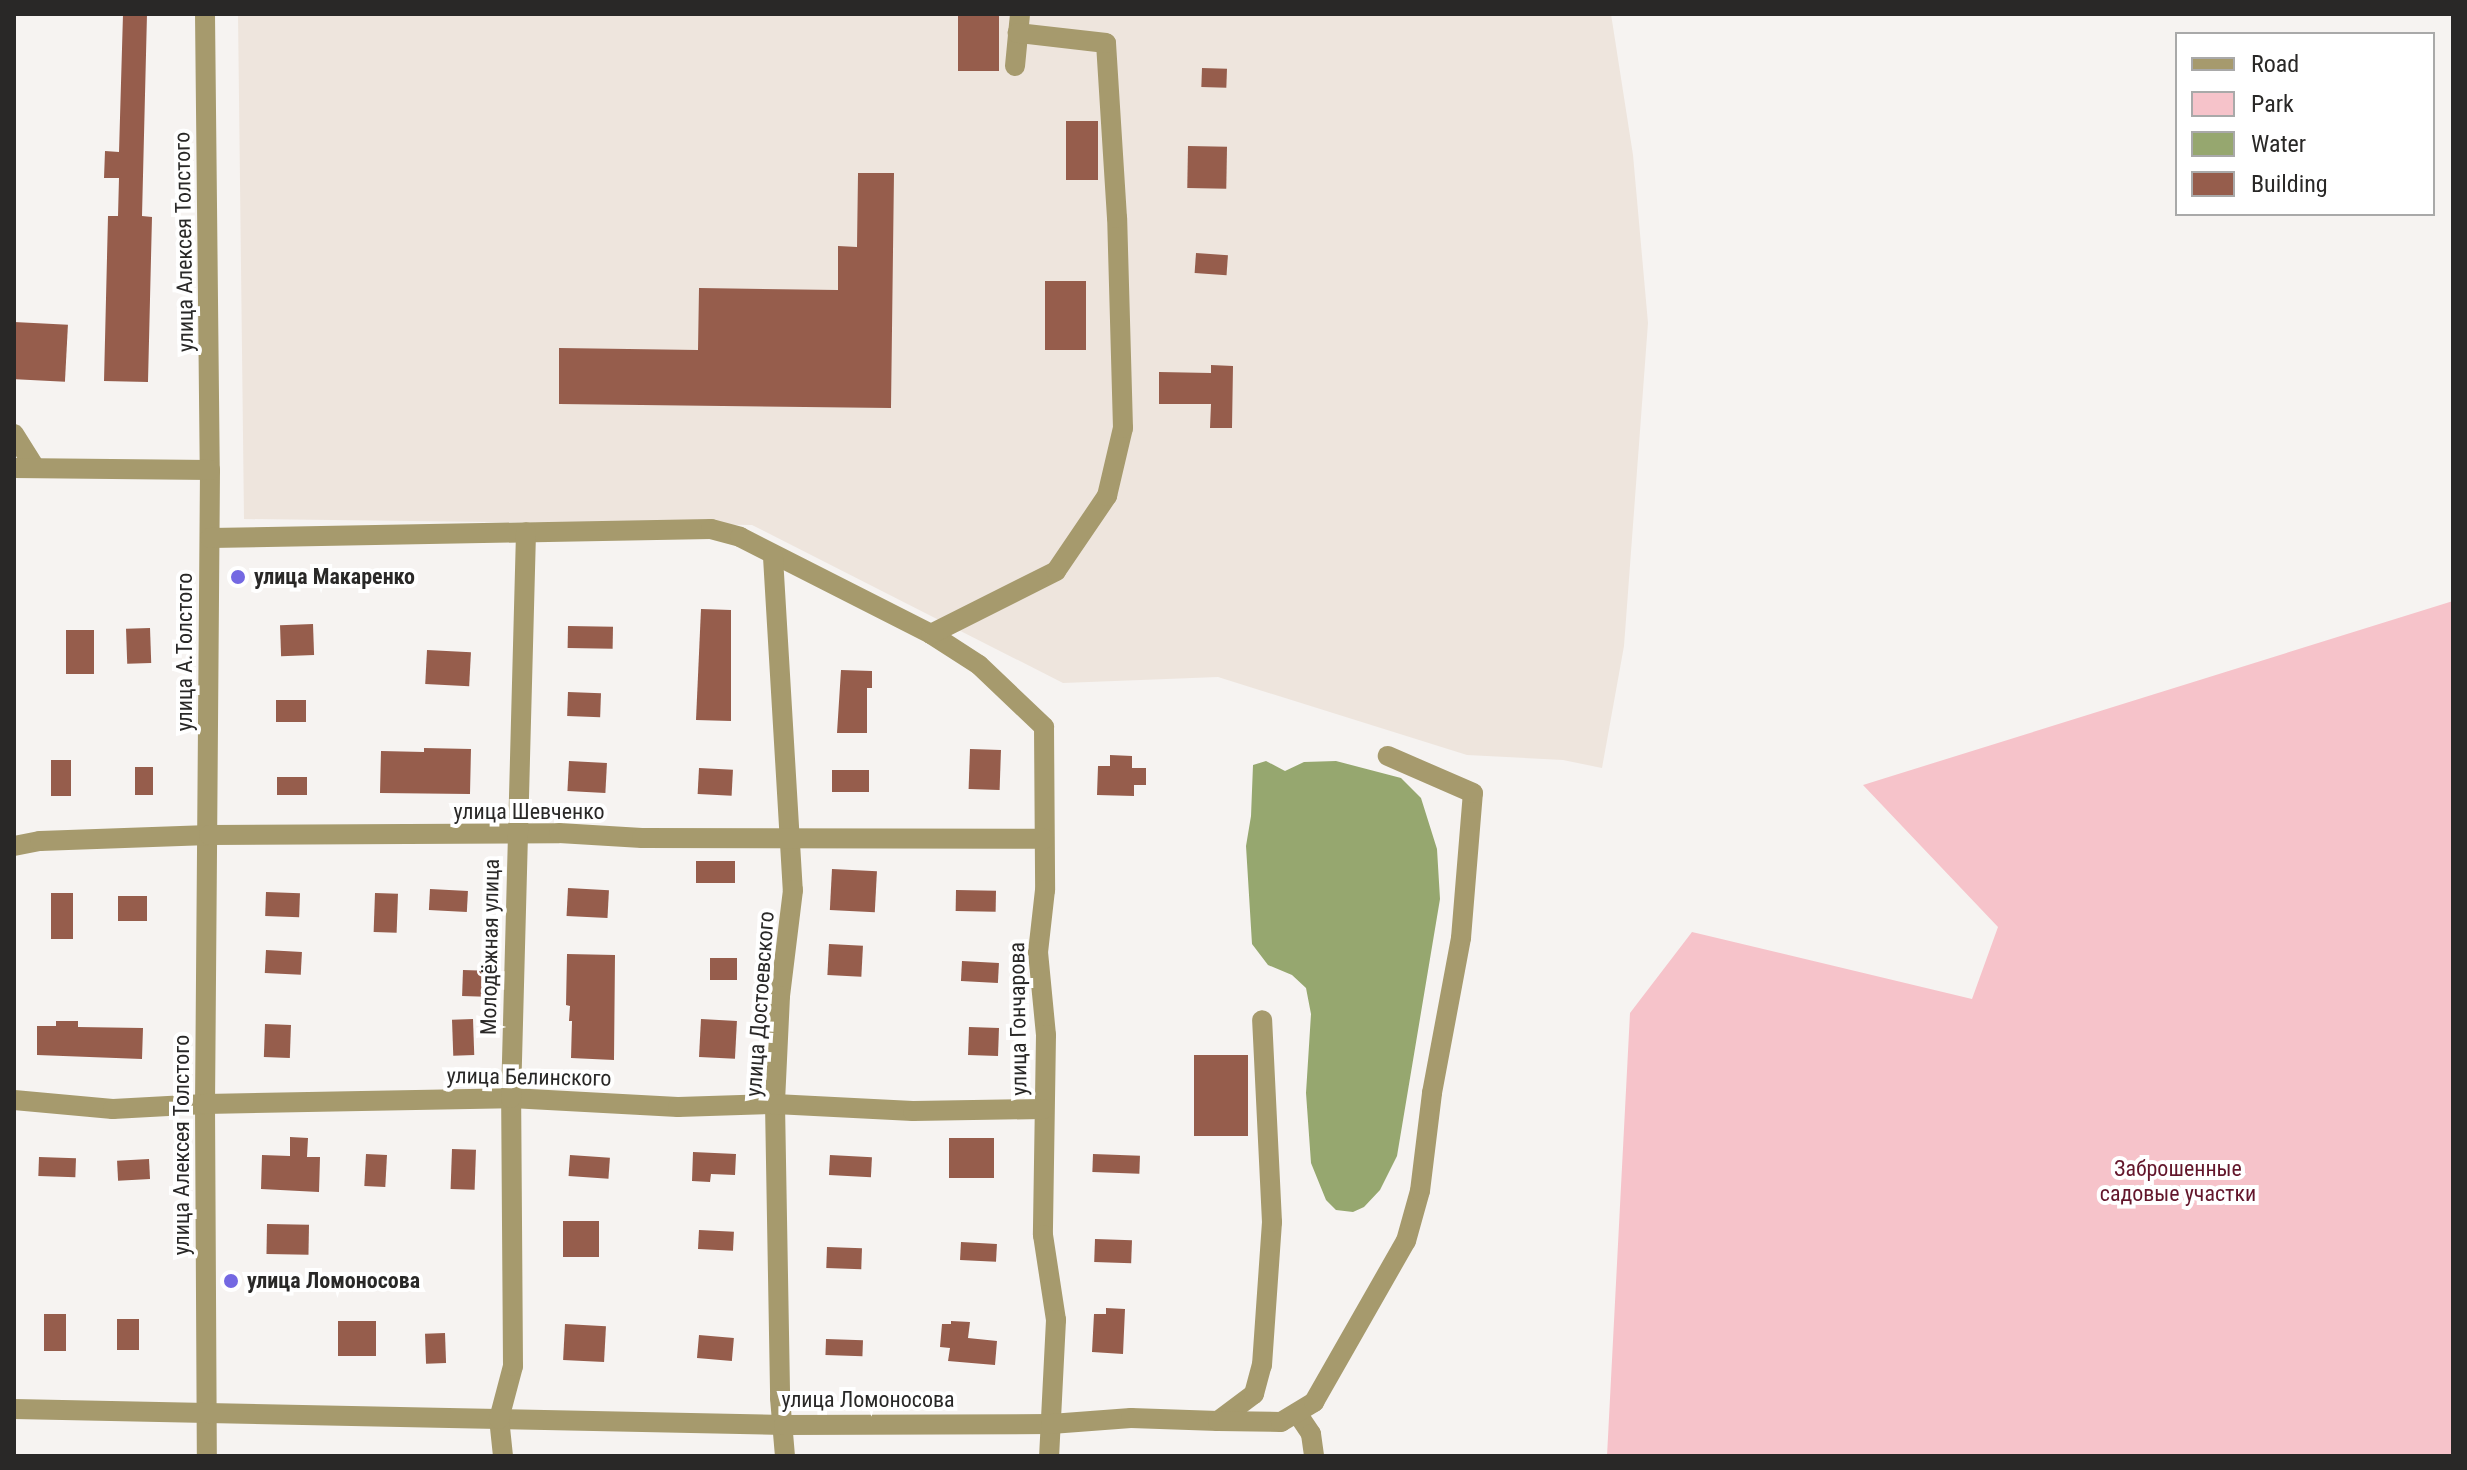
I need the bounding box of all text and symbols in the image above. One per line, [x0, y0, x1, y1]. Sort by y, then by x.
legend [2175, 32, 2435, 216]
text: Road [2251, 50, 2299, 78]
text: Park [2251, 90, 2294, 118]
text: Water [2251, 130, 2306, 158]
street label: улица Алексея Толстого [169, 131, 199, 353]
text: Building [2251, 170, 2328, 198]
place label: улица Макаренко [254, 564, 415, 590]
marker: улица Макаренко [229, 568, 247, 586]
street label: улица А.Толстого [172, 573, 198, 731]
street label: улица Шевченко [453, 799, 605, 825]
street label: Молодёжная улица [475, 859, 505, 1035]
street label: улица Достоевского [740, 910, 780, 1098]
street label: улица Гончарова [1003, 942, 1033, 1096]
street label: улица Алексея Толстого [169, 1035, 195, 1255]
street label: улица Белинского [446, 1062, 612, 1092]
park label: Заброшенные садовые участки [2100, 1155, 2256, 1206]
place label: улица Ломоносова [247, 1268, 420, 1294]
marker: улица Ломоносова [222, 1272, 240, 1290]
street label: улица Ломоносова [781, 1387, 955, 1413]

